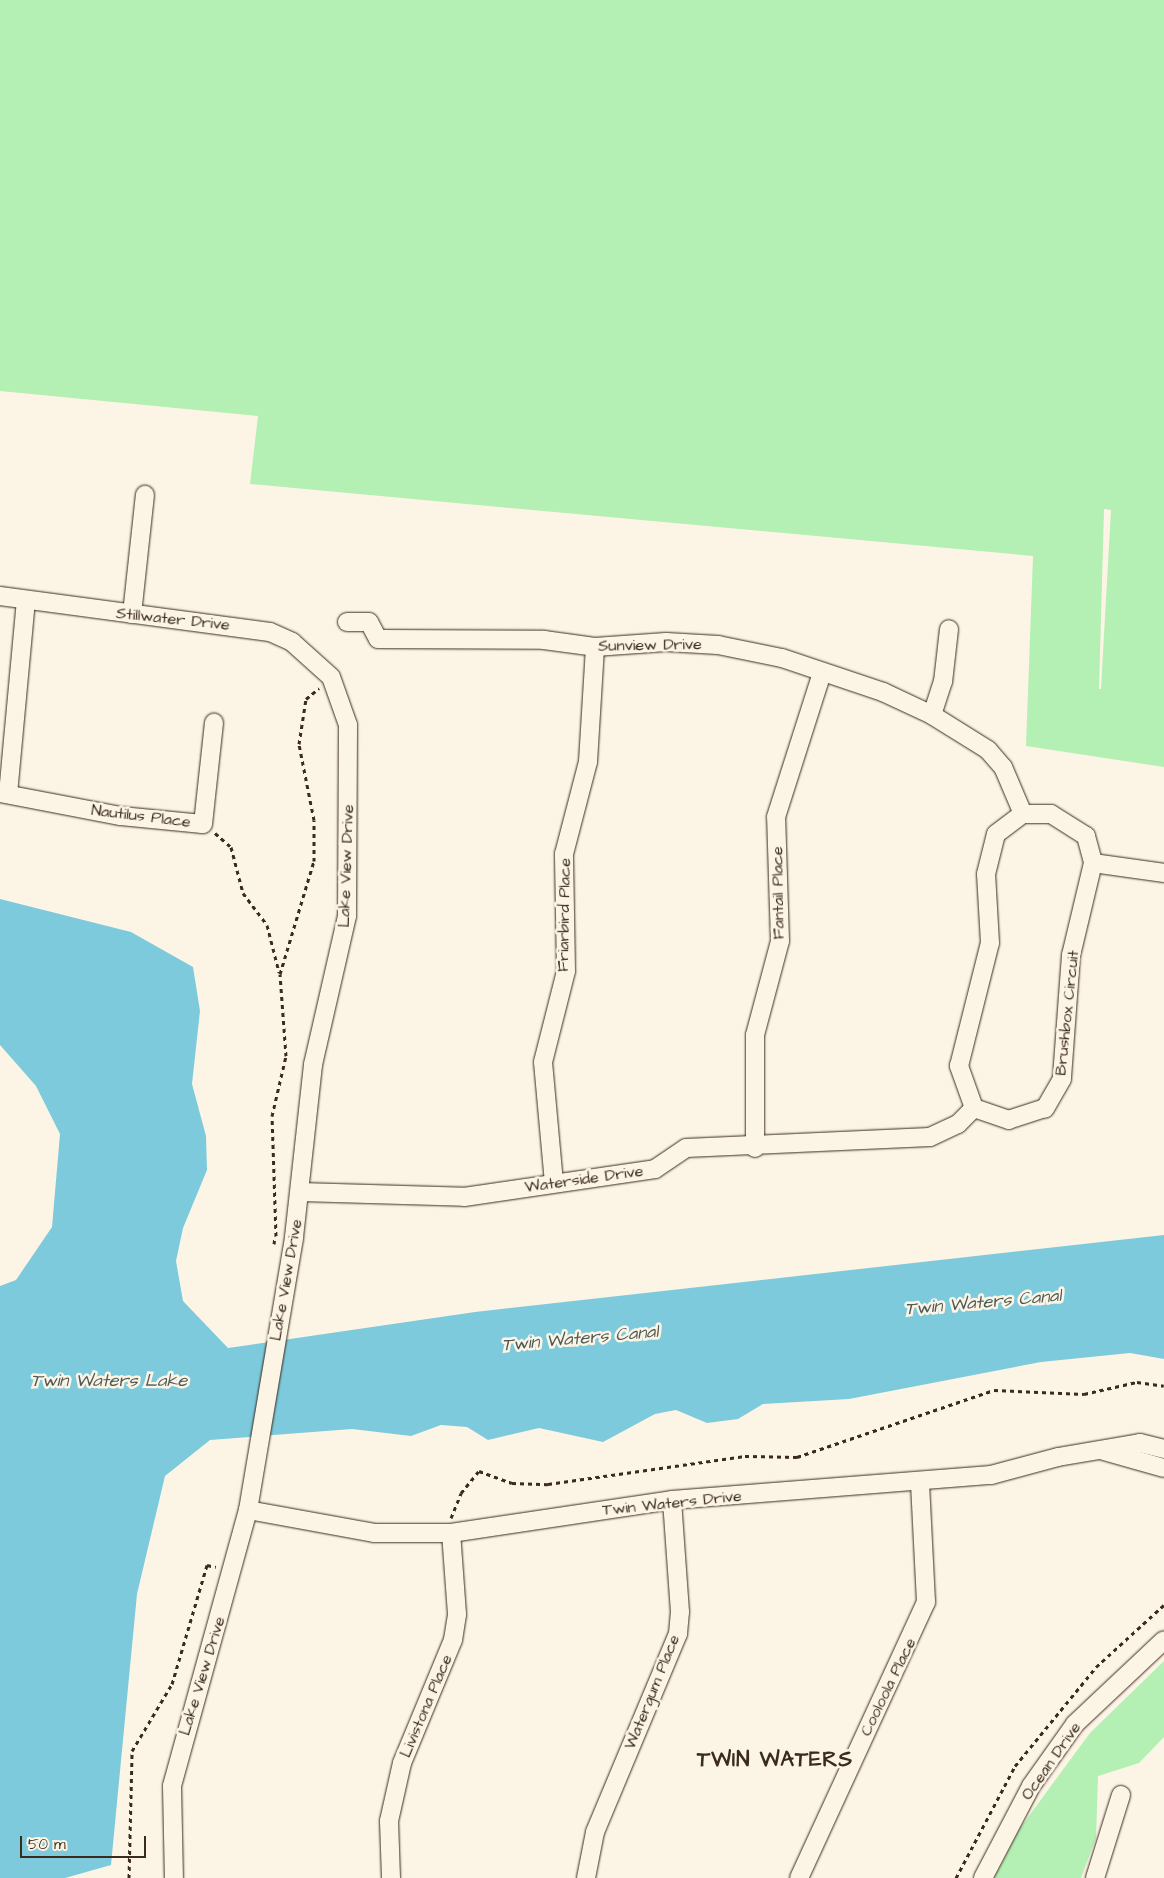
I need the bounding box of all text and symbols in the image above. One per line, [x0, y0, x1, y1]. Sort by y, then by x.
street label: Stillwater Drive [115, 603, 231, 635]
street label: Sunview Drive [598, 634, 702, 656]
street label: Nautilus Place [90, 800, 192, 832]
street label: Lake View Drive [334, 804, 358, 928]
street label: Fantail Place [768, 846, 788, 940]
street label: Friarbird Place [553, 858, 575, 972]
street label: Brushbox Circuit [1051, 949, 1083, 1077]
street label: Waterside Drive [524, 1161, 644, 1197]
street label: Lake View Drive [266, 1218, 306, 1342]
water label: Twin Waters Canal [904, 1285, 1062, 1321]
water label: Twin Waters Canal [501, 1321, 659, 1357]
water label: Twin Waters Lake [31, 1370, 187, 1392]
street label: Twin Waters Drive [601, 1486, 743, 1520]
street label: Lake View Drive [175, 1614, 229, 1738]
street label: Watergum Place [620, 1632, 684, 1752]
street label: Cooloola Place [856, 1635, 920, 1739]
street label: Livistona Place [396, 1652, 456, 1760]
street label: Ocean Drive [1017, 1718, 1085, 1804]
district label: TWIN WATERS [696, 1747, 854, 1773]
scale bar [22, 1826, 149, 1858]
text: 50 m [28, 1834, 66, 1855]

